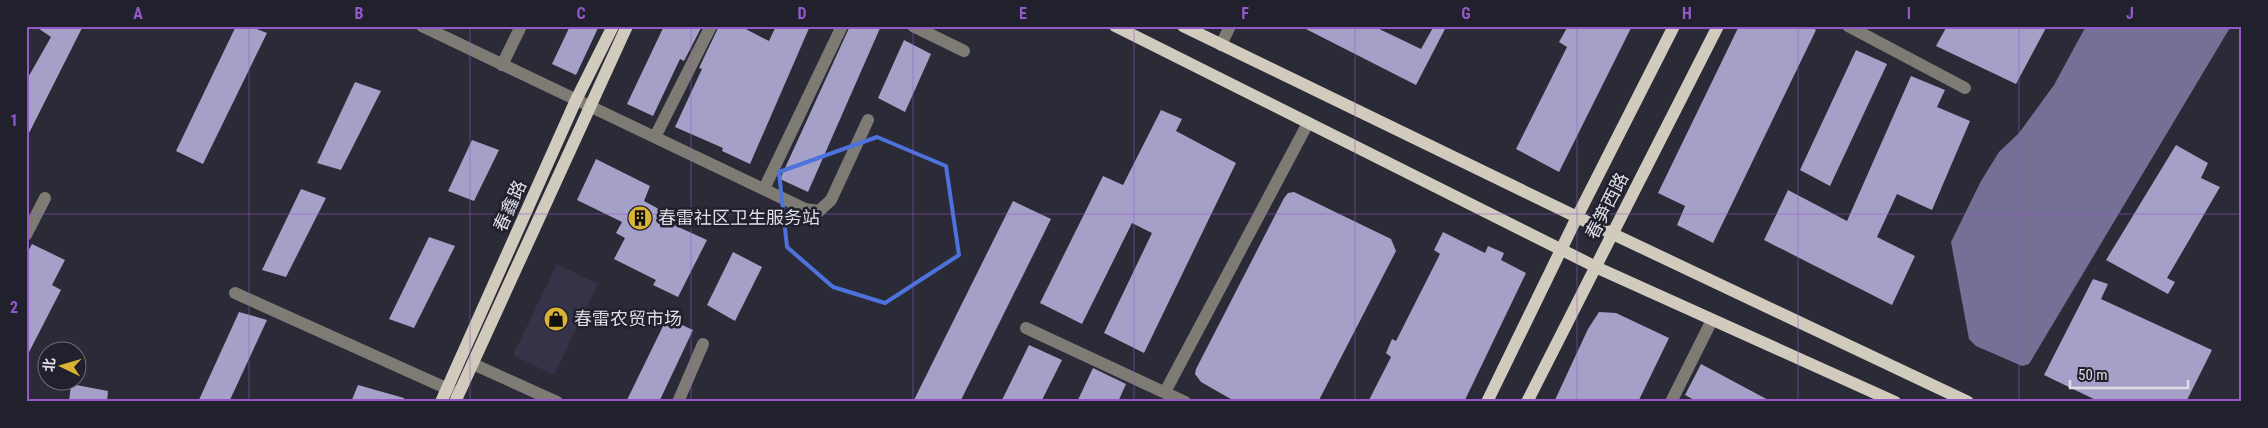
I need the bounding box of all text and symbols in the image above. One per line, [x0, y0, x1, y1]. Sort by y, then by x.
text: A [133, 4, 143, 23]
text: B [355, 4, 364, 23]
text: C [576, 4, 586, 23]
text: D [797, 4, 807, 23]
text: E [1019, 4, 1027, 23]
text: F [1241, 4, 1249, 23]
text: G [1461, 4, 1471, 23]
text: H [1682, 4, 1692, 23]
text: I [1907, 4, 1911, 23]
text: J [2126, 4, 2134, 23]
text: 1 [10, 111, 18, 130]
street label: 春笋西路 [1581, 169, 1632, 243]
street label: 春鑫路 [489, 177, 530, 235]
building icon: 春雷社区卫生服务站 [627, 205, 653, 231]
place label: 春雷社区卫生服务站 [658, 207, 820, 228]
text: 2 [10, 298, 18, 317]
shop icon: 春雷农贸市场 [543, 306, 569, 332]
place label: 春雷农贸市场 [574, 308, 682, 329]
north arrow [38, 340, 88, 390]
text: 北 [40, 357, 58, 373]
scale bar [2070, 358, 2188, 390]
text: 50 m [2078, 366, 2108, 384]

